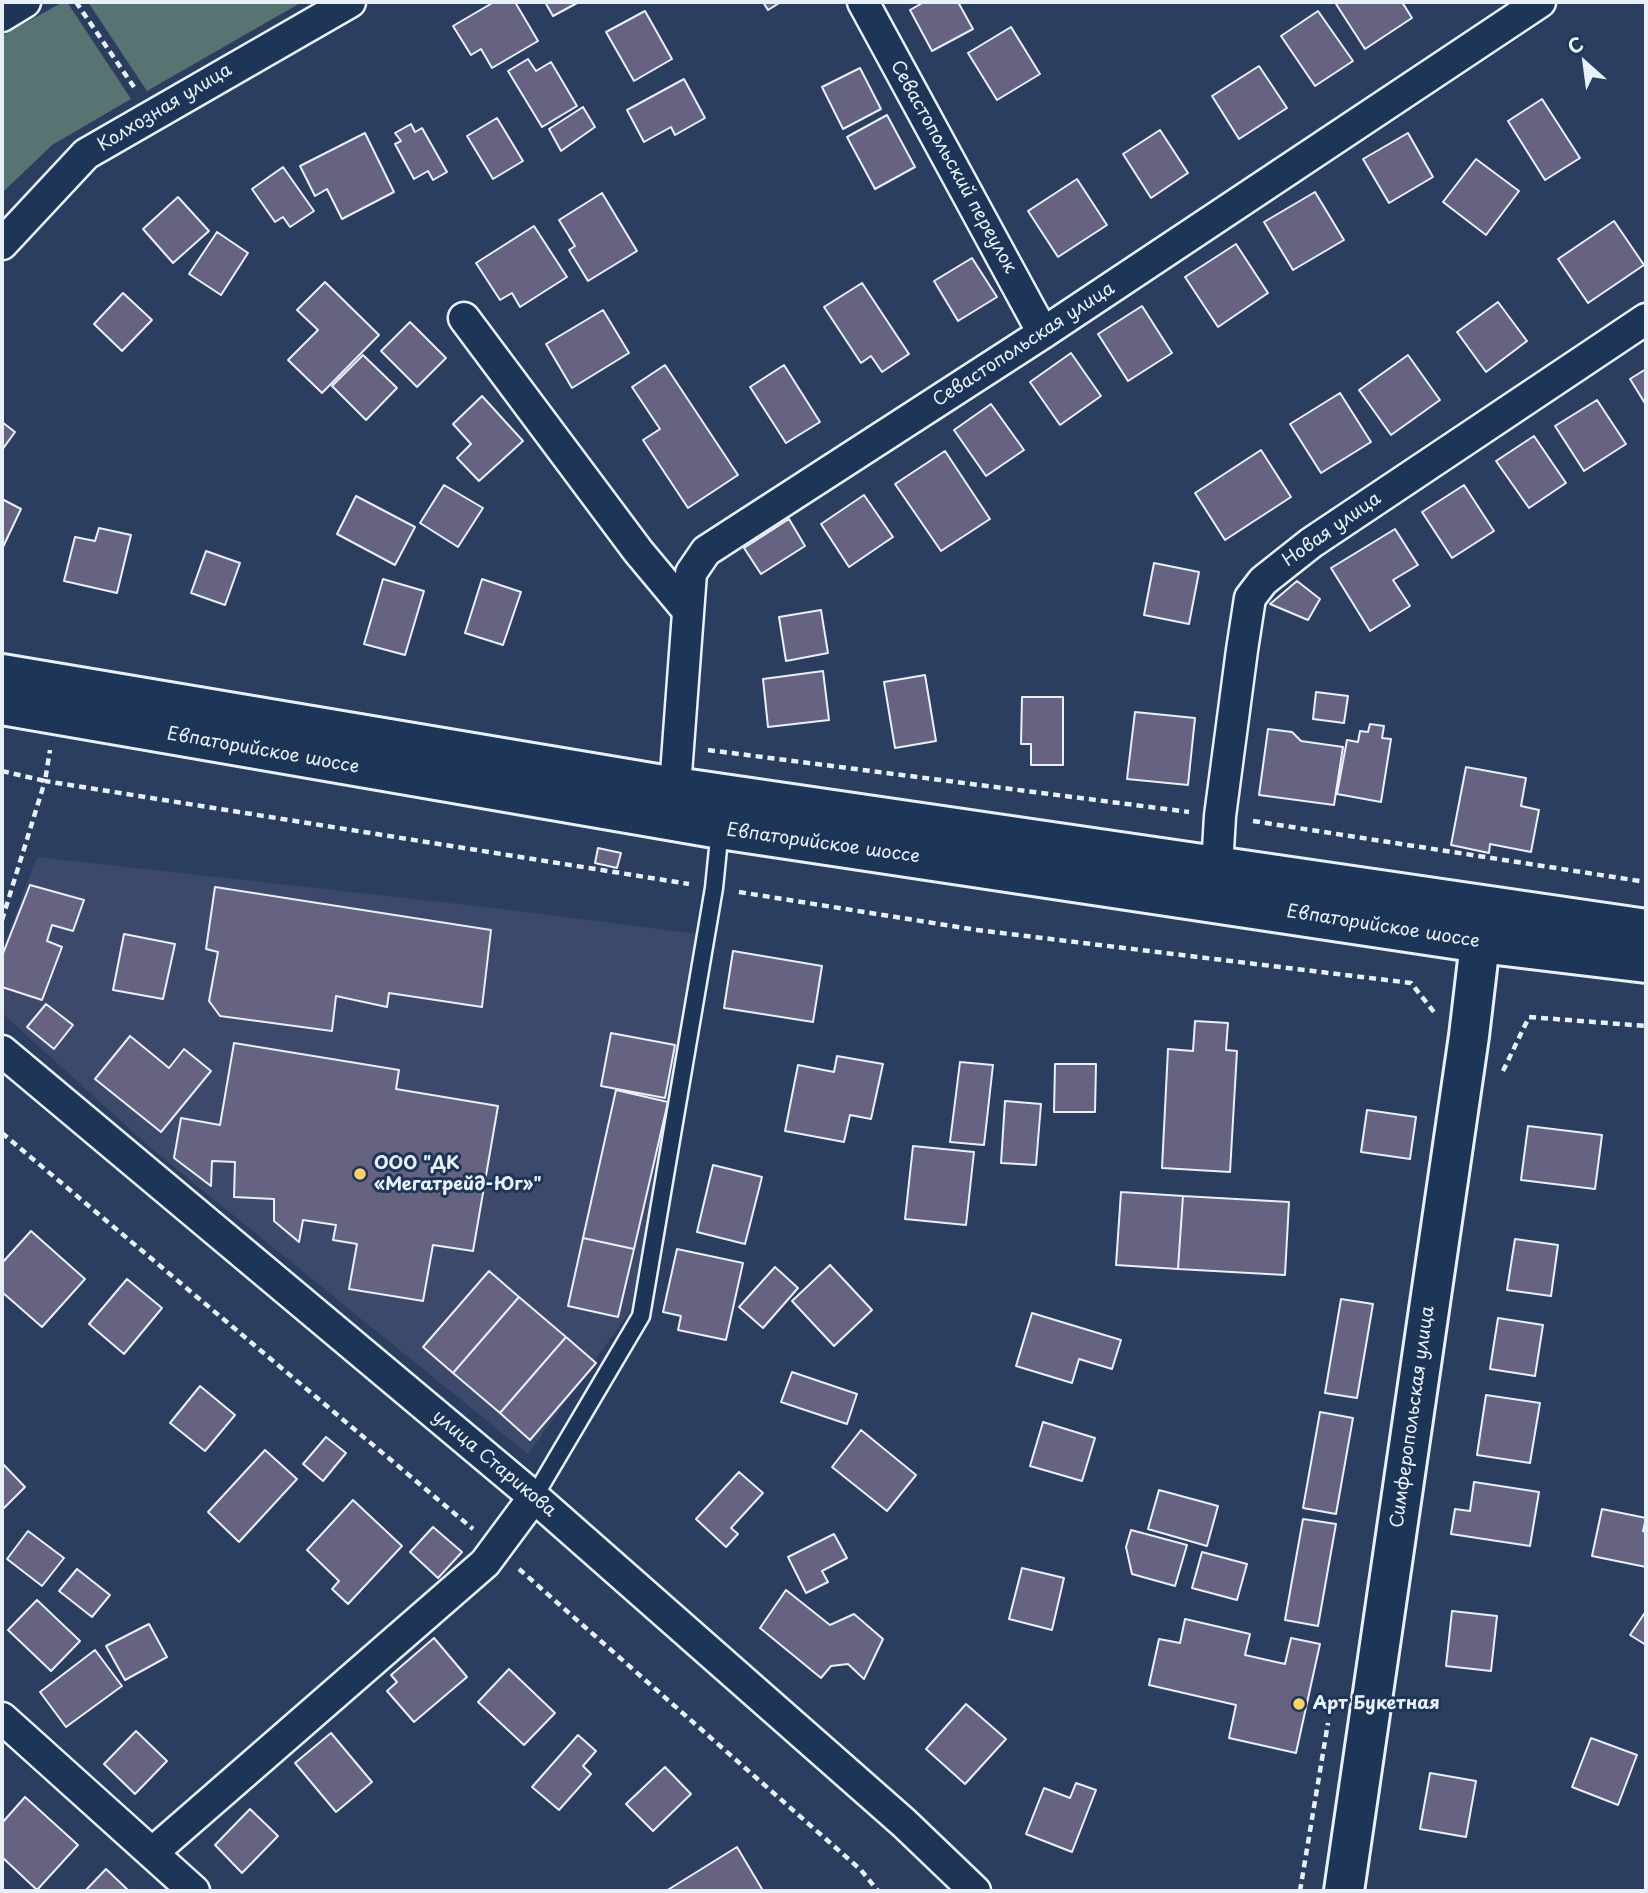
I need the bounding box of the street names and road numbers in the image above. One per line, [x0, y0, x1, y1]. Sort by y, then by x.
street label: Севастопольский переулок [885, 57, 1021, 277]
street label: Колхозная улица [94, 60, 236, 156]
street label: Севастопольская улица [929, 278, 1119, 412]
street label: Новая улица [1279, 488, 1385, 572]
street label: Евпаторийское шоссе [165, 723, 361, 779]
street label: Евпаторийское шоссе [725, 820, 921, 868]
street label: Евпаторийское шоссе [1285, 901, 1481, 953]
street label: Симферопольская улица [1387, 1305, 1439, 1529]
street label: улица Старикова [428, 1406, 560, 1522]

